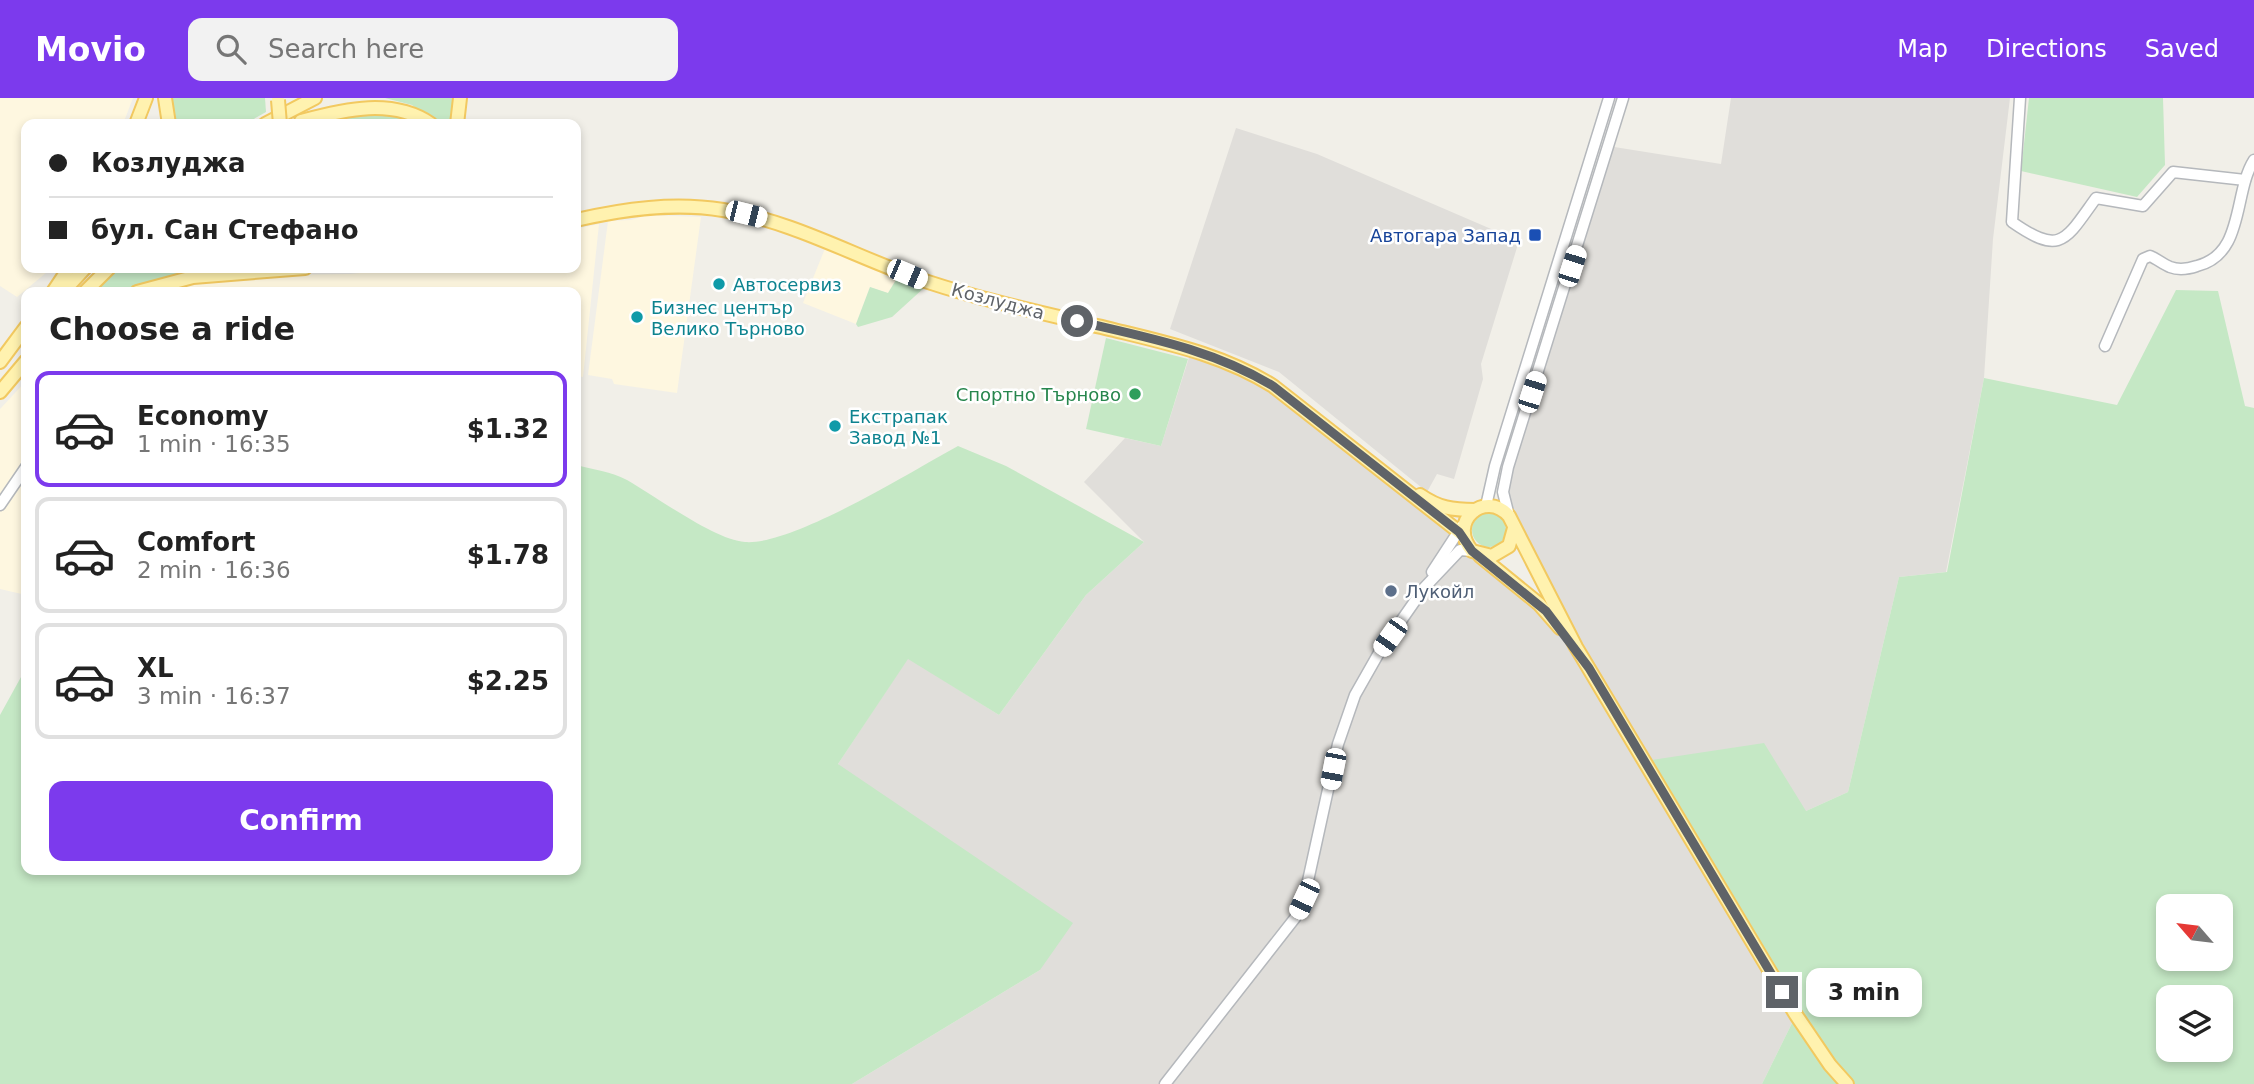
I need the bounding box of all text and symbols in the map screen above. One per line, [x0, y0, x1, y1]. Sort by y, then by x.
search box [188, 18, 678, 81]
text: Movio [35, 30, 146, 69]
icon: search [212, 30, 250, 68]
text: Search here [268, 34, 424, 64]
text: Map [1897, 35, 1948, 63]
text: Directions [1986, 35, 2107, 63]
text: Saved [2145, 35, 2219, 63]
text: Козлуджа [91, 148, 246, 178]
car [724, 199, 769, 229]
text: бул. Сан Стефано [91, 215, 359, 245]
place label: Автогара Запад [1370, 225, 1521, 246]
marker: Автогара Запад [1527, 227, 1543, 243]
car [1556, 243, 1589, 289]
car [884, 256, 931, 292]
place label: Автосервиз [733, 274, 842, 295]
marker: Автосервиз [711, 276, 727, 292]
street label: Козлуджа [949, 279, 1047, 323]
place label: Бизнес център Велико Търново [651, 297, 805, 339]
route start [1061, 305, 1093, 337]
marker: Бизнес център Велико Търново [629, 309, 645, 325]
text: Choose a ride [49, 310, 295, 348]
car [1516, 369, 1549, 415]
place label: Спортно Търново [956, 384, 1121, 405]
marker: Спортно Търново [1127, 386, 1143, 402]
icon: car [53, 398, 116, 461]
text: Economy [137, 401, 268, 431]
place label: Екстрапак Завод №1 [849, 406, 948, 448]
text: $1.32 [467, 414, 549, 444]
marker: Екстрапак Завод №1 [827, 418, 843, 434]
text: 1 min · 16:35 [137, 431, 291, 457]
icon: car [53, 524, 116, 587]
text: Comfort [137, 527, 255, 557]
text: $1.78 [467, 540, 549, 570]
text: 2 min · 16:36 [137, 557, 291, 583]
place label: Лукойл [1405, 581, 1474, 602]
marker: Лукойл [1383, 583, 1399, 599]
car [1370, 614, 1411, 660]
icon: car [53, 650, 116, 713]
text: XL [137, 653, 174, 683]
text: $2.25 [467, 666, 549, 696]
text: 3 min · 16:37 [137, 683, 291, 709]
car [1319, 746, 1348, 792]
button: Confirm [49, 781, 553, 861]
car [1286, 876, 1323, 922]
north arrow [2156, 894, 2233, 971]
map controls [2156, 894, 2233, 1062]
callout: 3 min [1806, 968, 1922, 1016]
route end [1766, 976, 1798, 1008]
text: 3 min [1828, 979, 1900, 1005]
button: layers [2156, 985, 2233, 1062]

